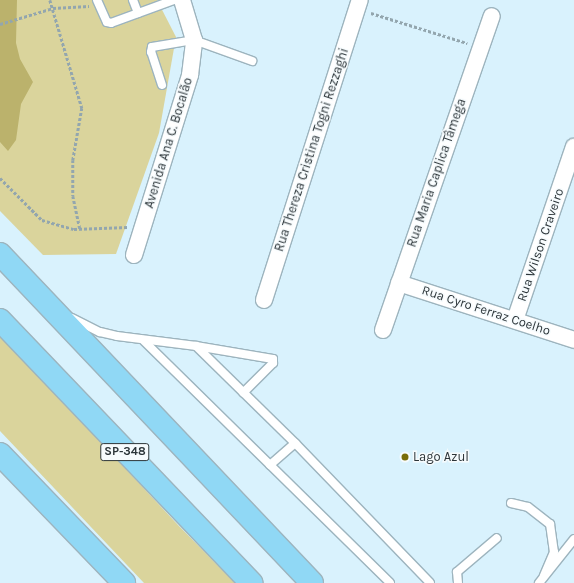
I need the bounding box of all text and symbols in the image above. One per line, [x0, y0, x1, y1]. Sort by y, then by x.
street label: Rua Thereza Cristina Togni Rezzaghi [272, 46, 352, 254]
street label: Avenida Ana C. Bocalão [142, 76, 196, 210]
street label: Rua Maria Caplica Tâmega [404, 97, 470, 249]
street label: Rua Wilson Craveiro [514, 186, 568, 304]
street label: Rua Cyro Ferraz Coelho [420, 283, 552, 339]
road number: SP-348 [100, 442, 150, 462]
place label: Lago Azul [413, 449, 469, 465]
marker: Lago Azul [400, 452, 410, 462]

